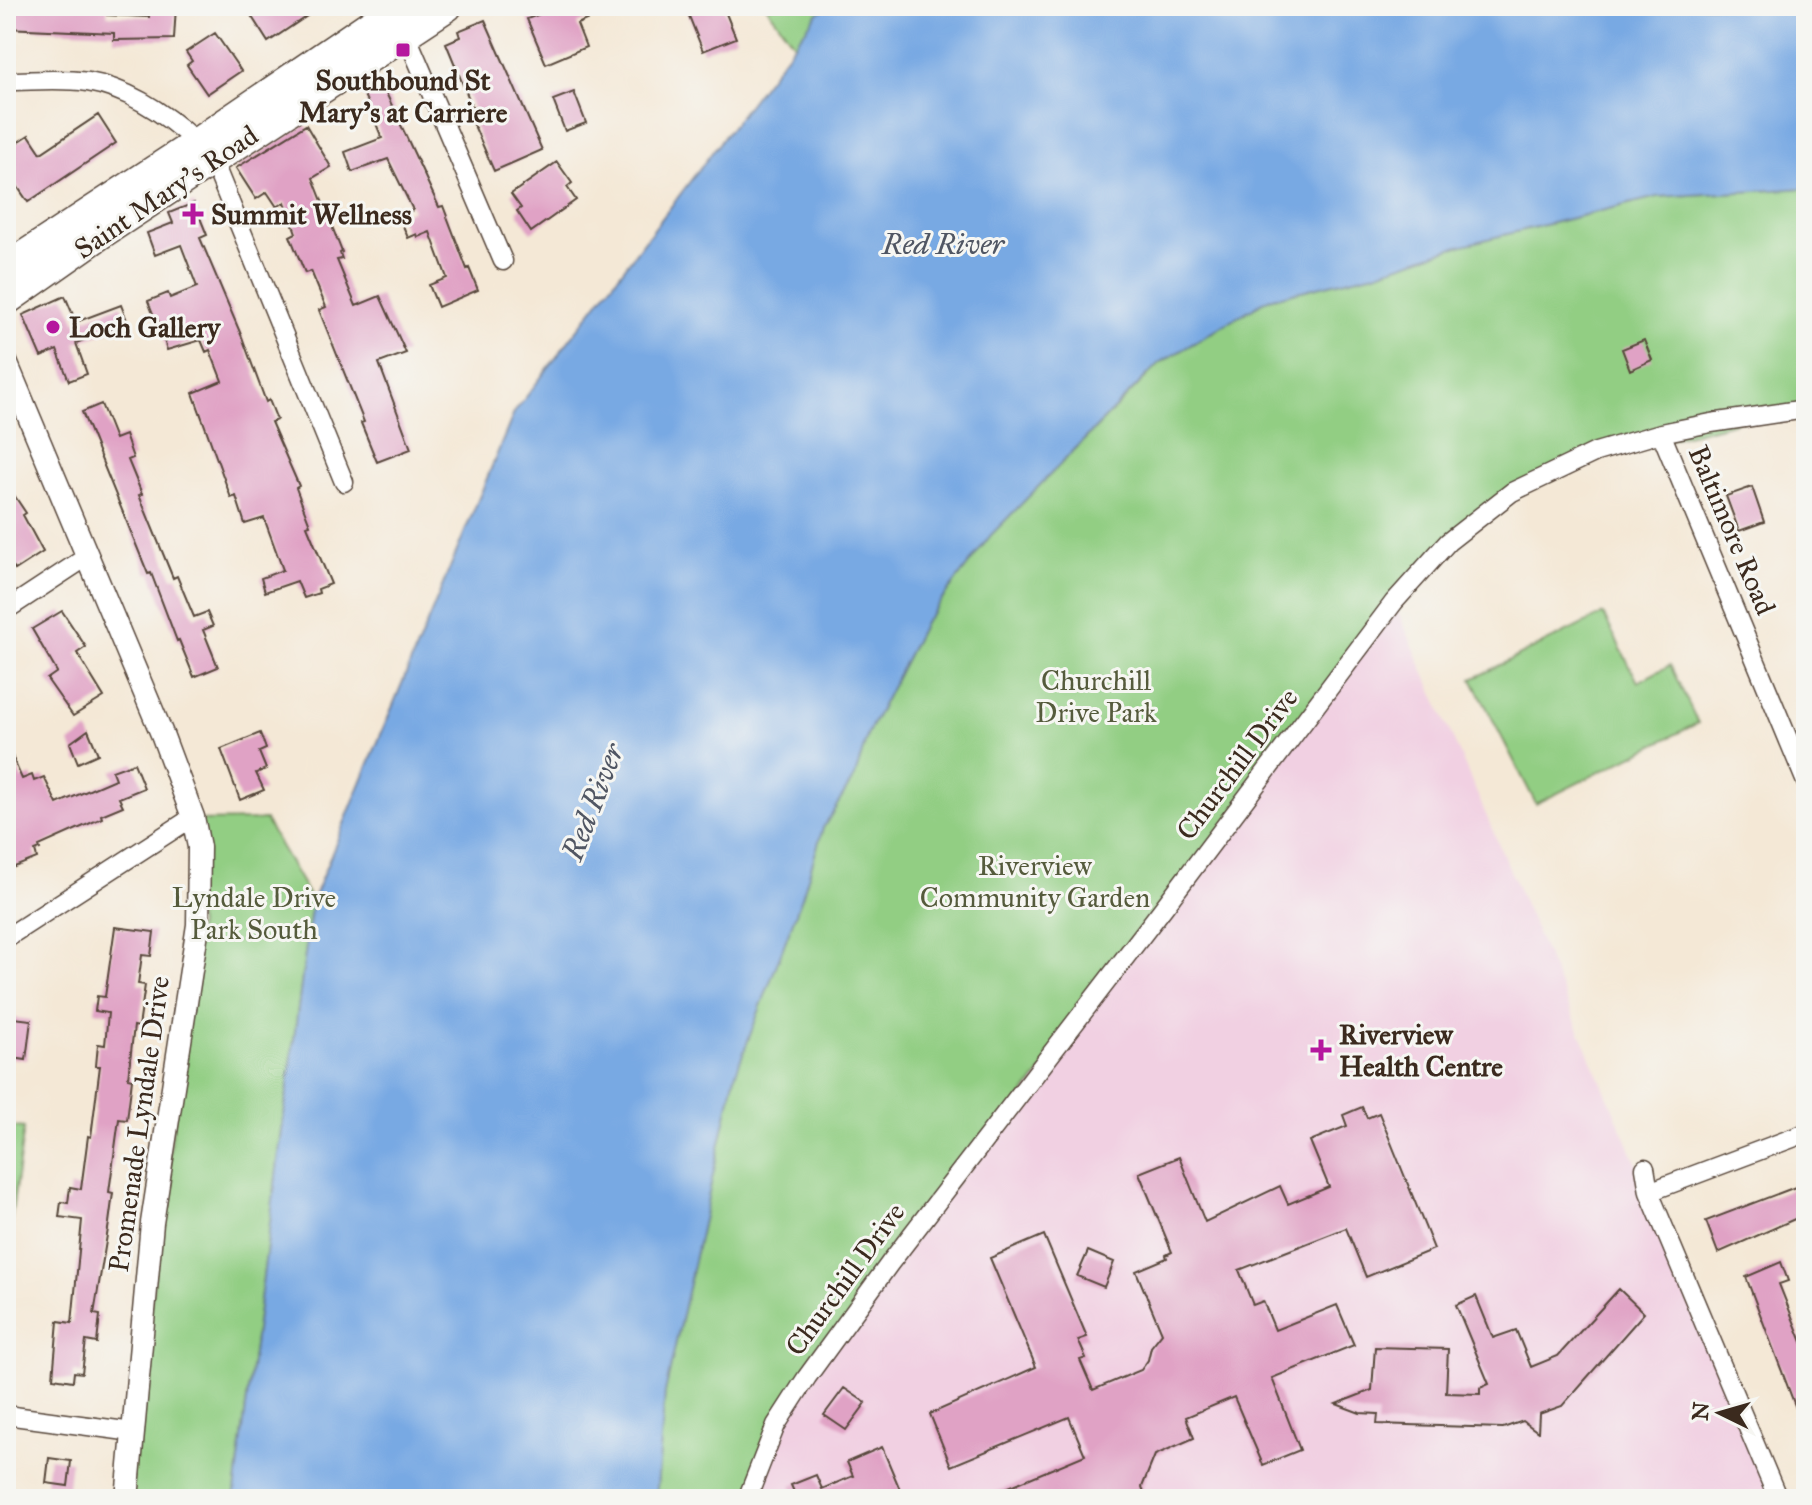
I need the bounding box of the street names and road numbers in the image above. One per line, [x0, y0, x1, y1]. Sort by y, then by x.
street label: Saint Mary's Road [67, 118, 265, 266]
street label: Baltimore Road [1681, 440, 1783, 620]
street label: Churchill Drive [1169, 681, 1305, 847]
street label: Promenade Lyndale Drive [101, 974, 177, 1274]
street label: Churchill Drive [778, 1196, 912, 1362]

